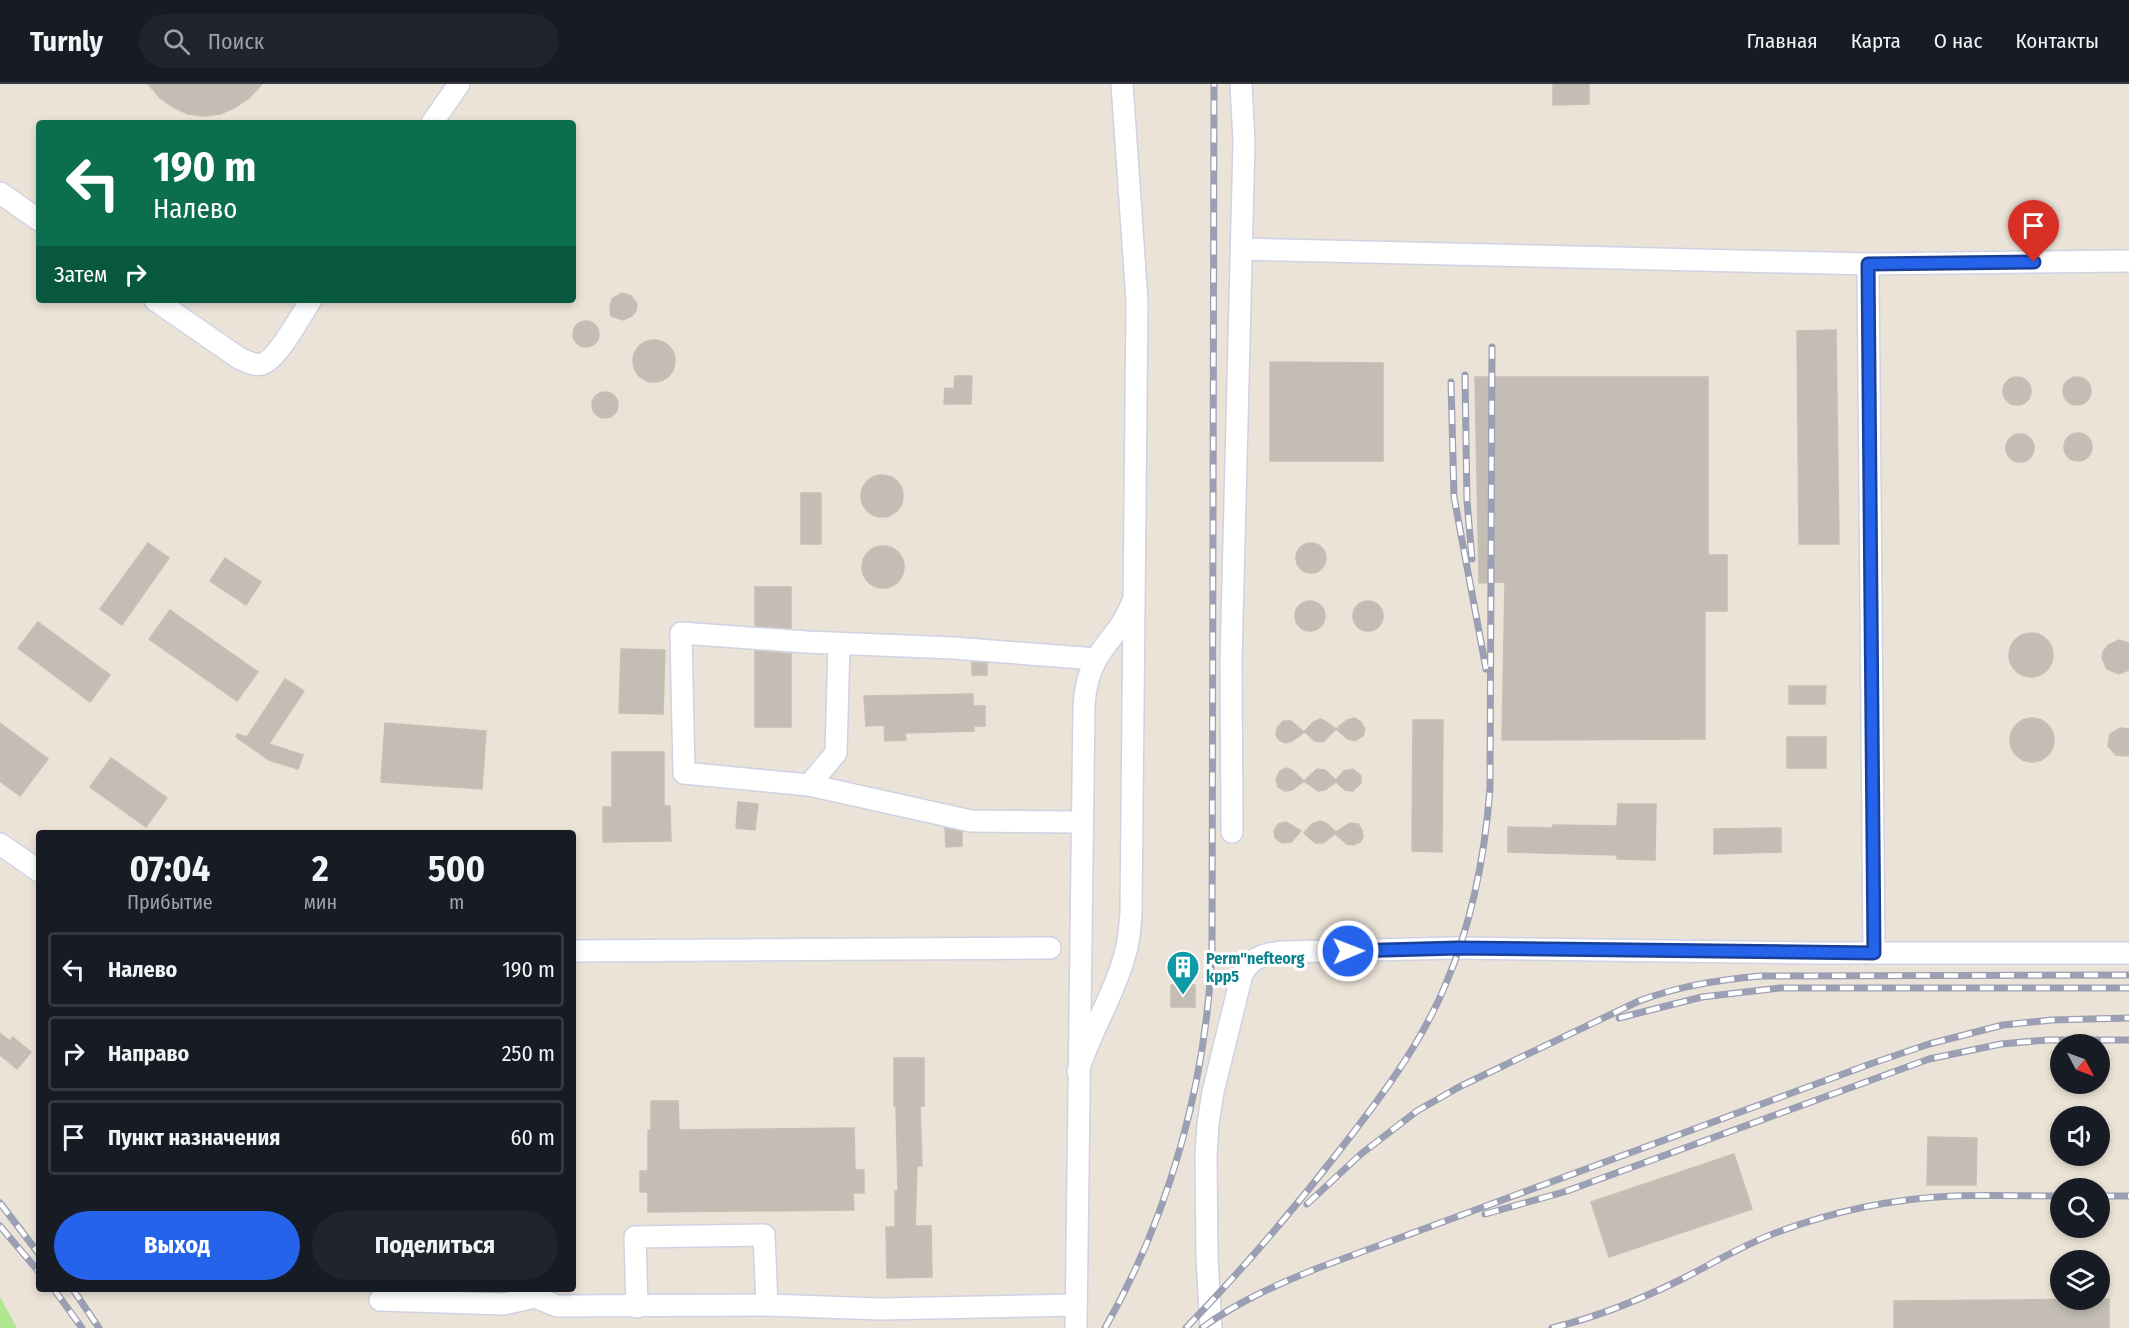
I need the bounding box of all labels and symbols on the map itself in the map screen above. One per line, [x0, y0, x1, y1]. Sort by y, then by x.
pin [2008, 200, 2059, 262]
position arrow [1316, 919, 1380, 983]
building icon: Perm"nefteorg kpp5 [1165, 949, 1201, 996]
place label: Perm"nefteorg kpp5 [1206, 949, 1304, 986]
north arrow [2050, 1034, 2110, 1094]

